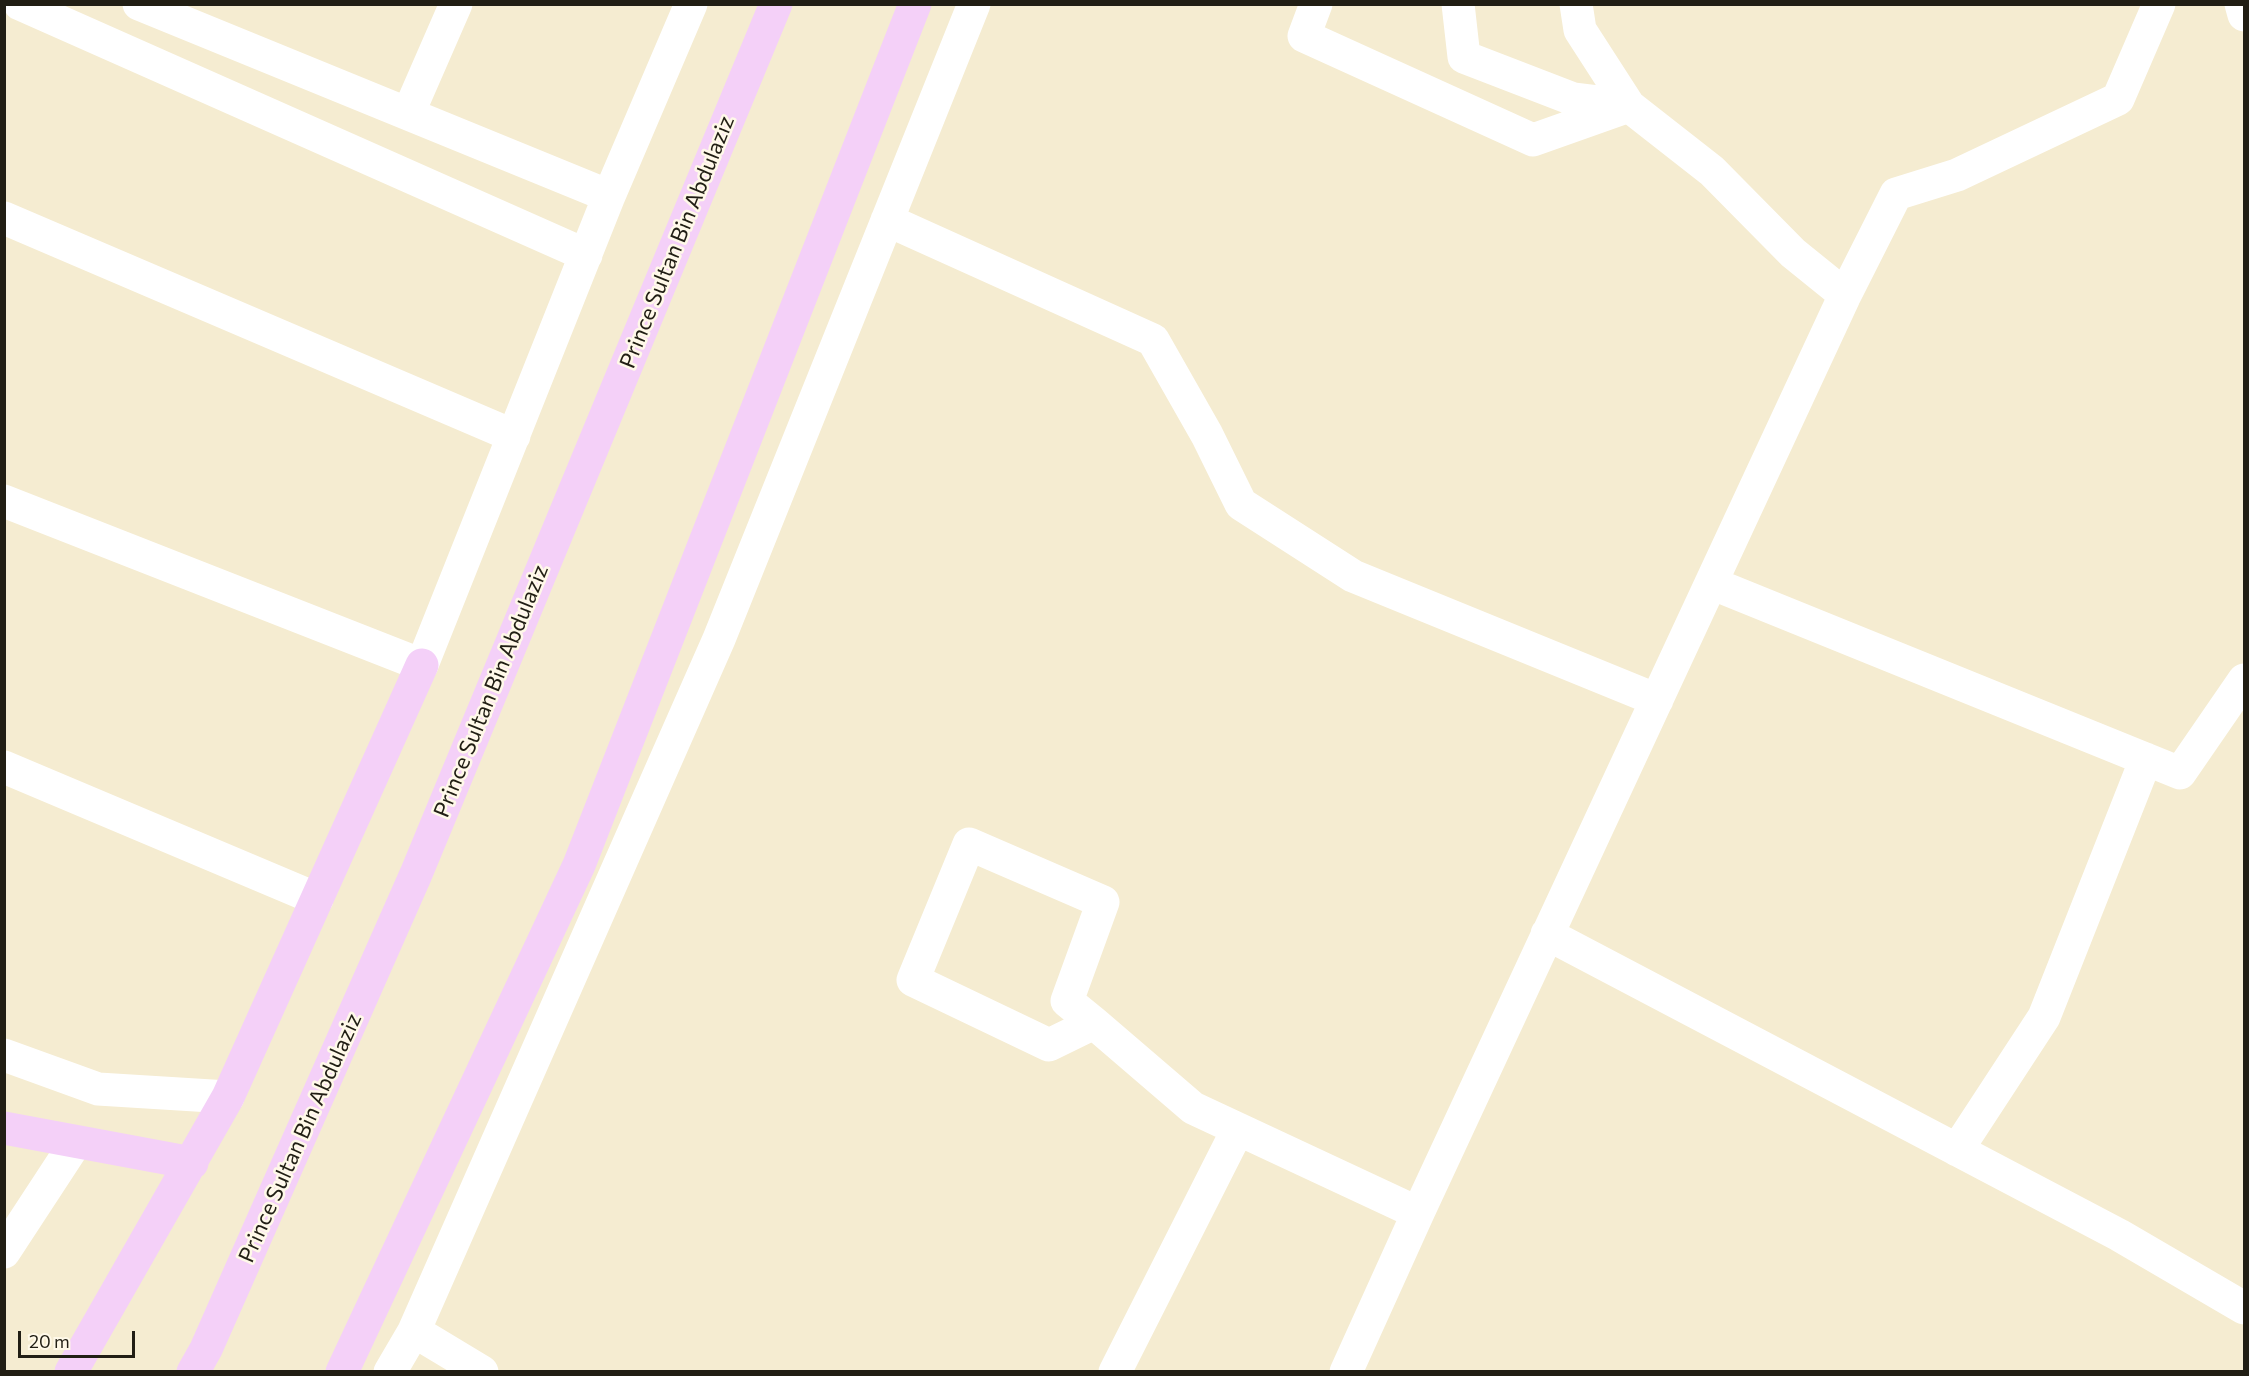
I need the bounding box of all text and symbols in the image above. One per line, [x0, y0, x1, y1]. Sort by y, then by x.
street label: Prince Sultan Bin Abdulaziz [614, 112, 740, 372]
street label: Prince Sultan Bin Abdulaziz [428, 561, 554, 821]
street label: Prince Sultan Bin Abdulaziz [233, 1009, 367, 1267]
scale bar [21, 1319, 138, 1357]
text: 20 m [29, 1330, 70, 1352]

